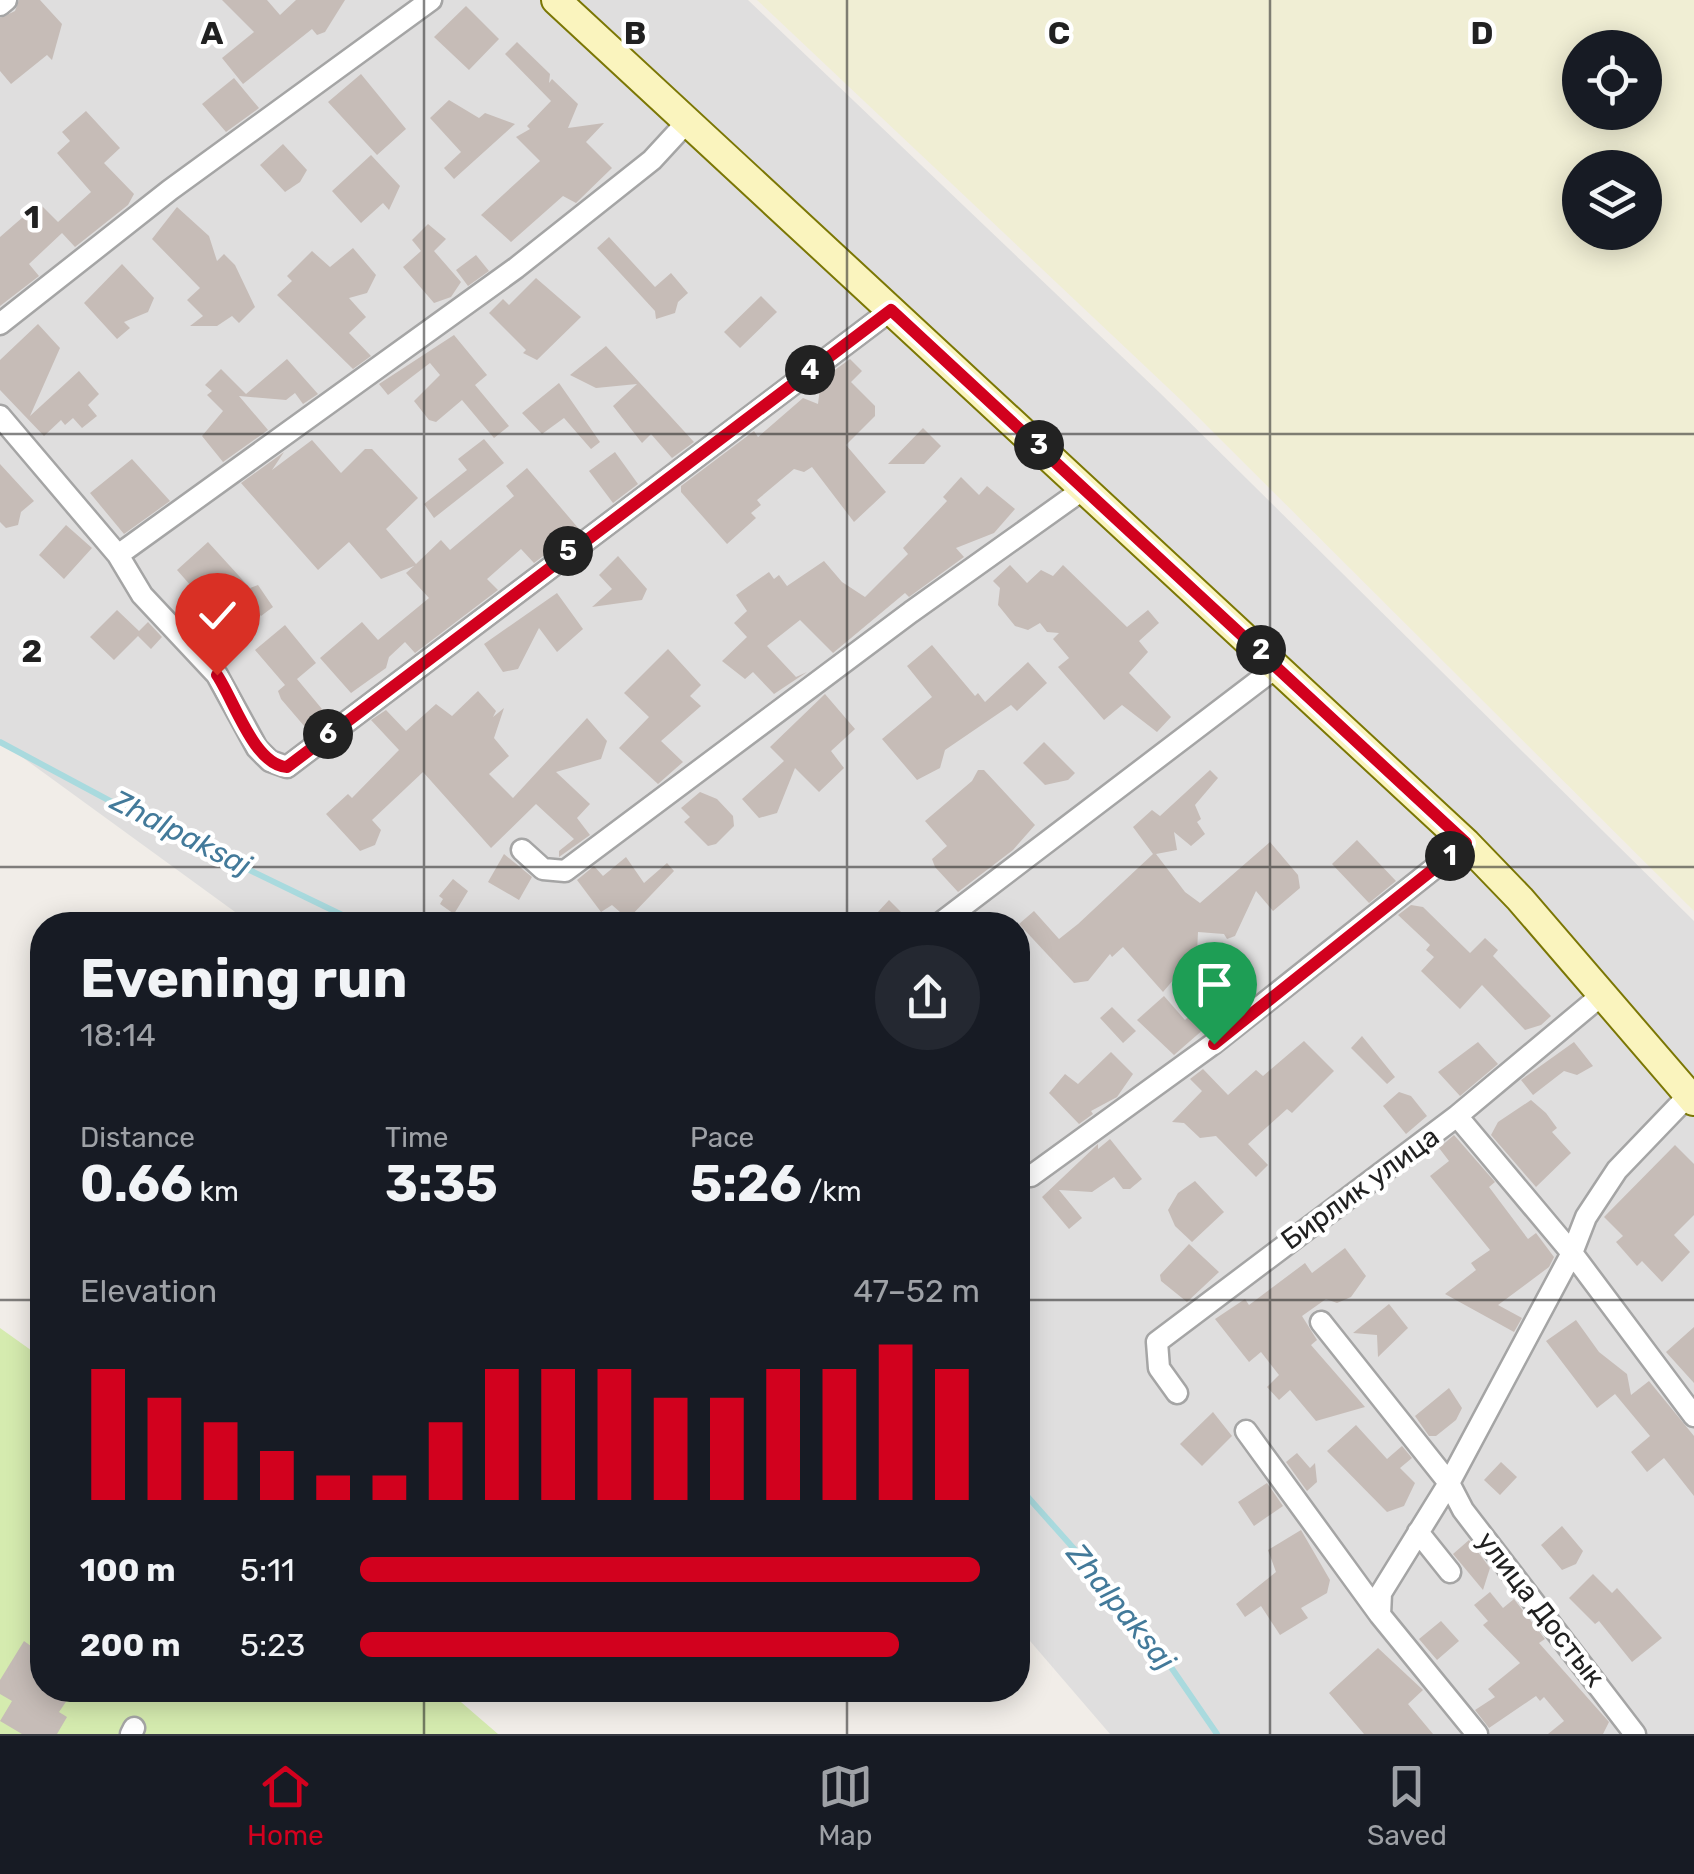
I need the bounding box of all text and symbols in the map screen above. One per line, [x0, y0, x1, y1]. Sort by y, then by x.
text: A [201, 14, 224, 52]
text: B [624, 14, 646, 52]
text: C [1048, 14, 1070, 52]
text: D [1471, 14, 1493, 52]
map controls [1562, 30, 1662, 250]
button: locate [1562, 30, 1662, 130]
button: layers [1562, 150, 1662, 250]
text: 1 [24, 198, 40, 236]
pin: 4 [785, 345, 835, 395]
text: 4 [800, 353, 820, 386]
pin: 3 [1014, 420, 1064, 470]
text: 3 [1030, 428, 1048, 461]
pin: 5 [543, 526, 593, 576]
text: 5 [559, 534, 577, 567]
pin [175, 573, 260, 676]
icon: check [190, 588, 245, 643]
pin: 2 [1236, 625, 1286, 675]
text: 2 [22, 632, 42, 670]
text: 2 [1252, 633, 1270, 666]
pin: 6 [303, 709, 353, 759]
text: 6 [319, 717, 337, 750]
water label: Zhalpaksaj [104, 782, 258, 884]
pin: 1 [1425, 831, 1475, 881]
text: 1 [1443, 839, 1457, 872]
pin [1172, 942, 1257, 1045]
button: share [875, 945, 980, 1050]
text: Evening run [80, 946, 408, 1011]
icon: arrive [1187, 957, 1242, 1012]
text: 18:14 [80, 1016, 156, 1054]
street label: Бирлик улица [1275, 1120, 1445, 1256]
text: Distance [80, 1121, 195, 1154]
text: Time [385, 1121, 448, 1154]
text: Pace [690, 1121, 754, 1154]
text: 0.66 [80, 1154, 193, 1214]
text: 3:35 [385, 1154, 498, 1214]
text: 5:26 [690, 1154, 802, 1214]
text: km [193, 1175, 239, 1208]
text: /km [802, 1175, 862, 1208]
text: Elevation [80, 1272, 217, 1310]
text: 47–52 m [853, 1272, 980, 1310]
street label: улица Достык [1470, 1525, 1612, 1693]
water label: Zhalpaksaj [1058, 1536, 1184, 1679]
text: 100 m [80, 1551, 176, 1589]
text: 5:11 [240, 1551, 295, 1589]
text: 200 m [80, 1626, 180, 1664]
text: 5:23 [240, 1626, 305, 1664]
tab: Home [247, 1759, 324, 1852]
tab: Map [818, 1759, 873, 1852]
tab: Saved [1367, 1759, 1447, 1852]

